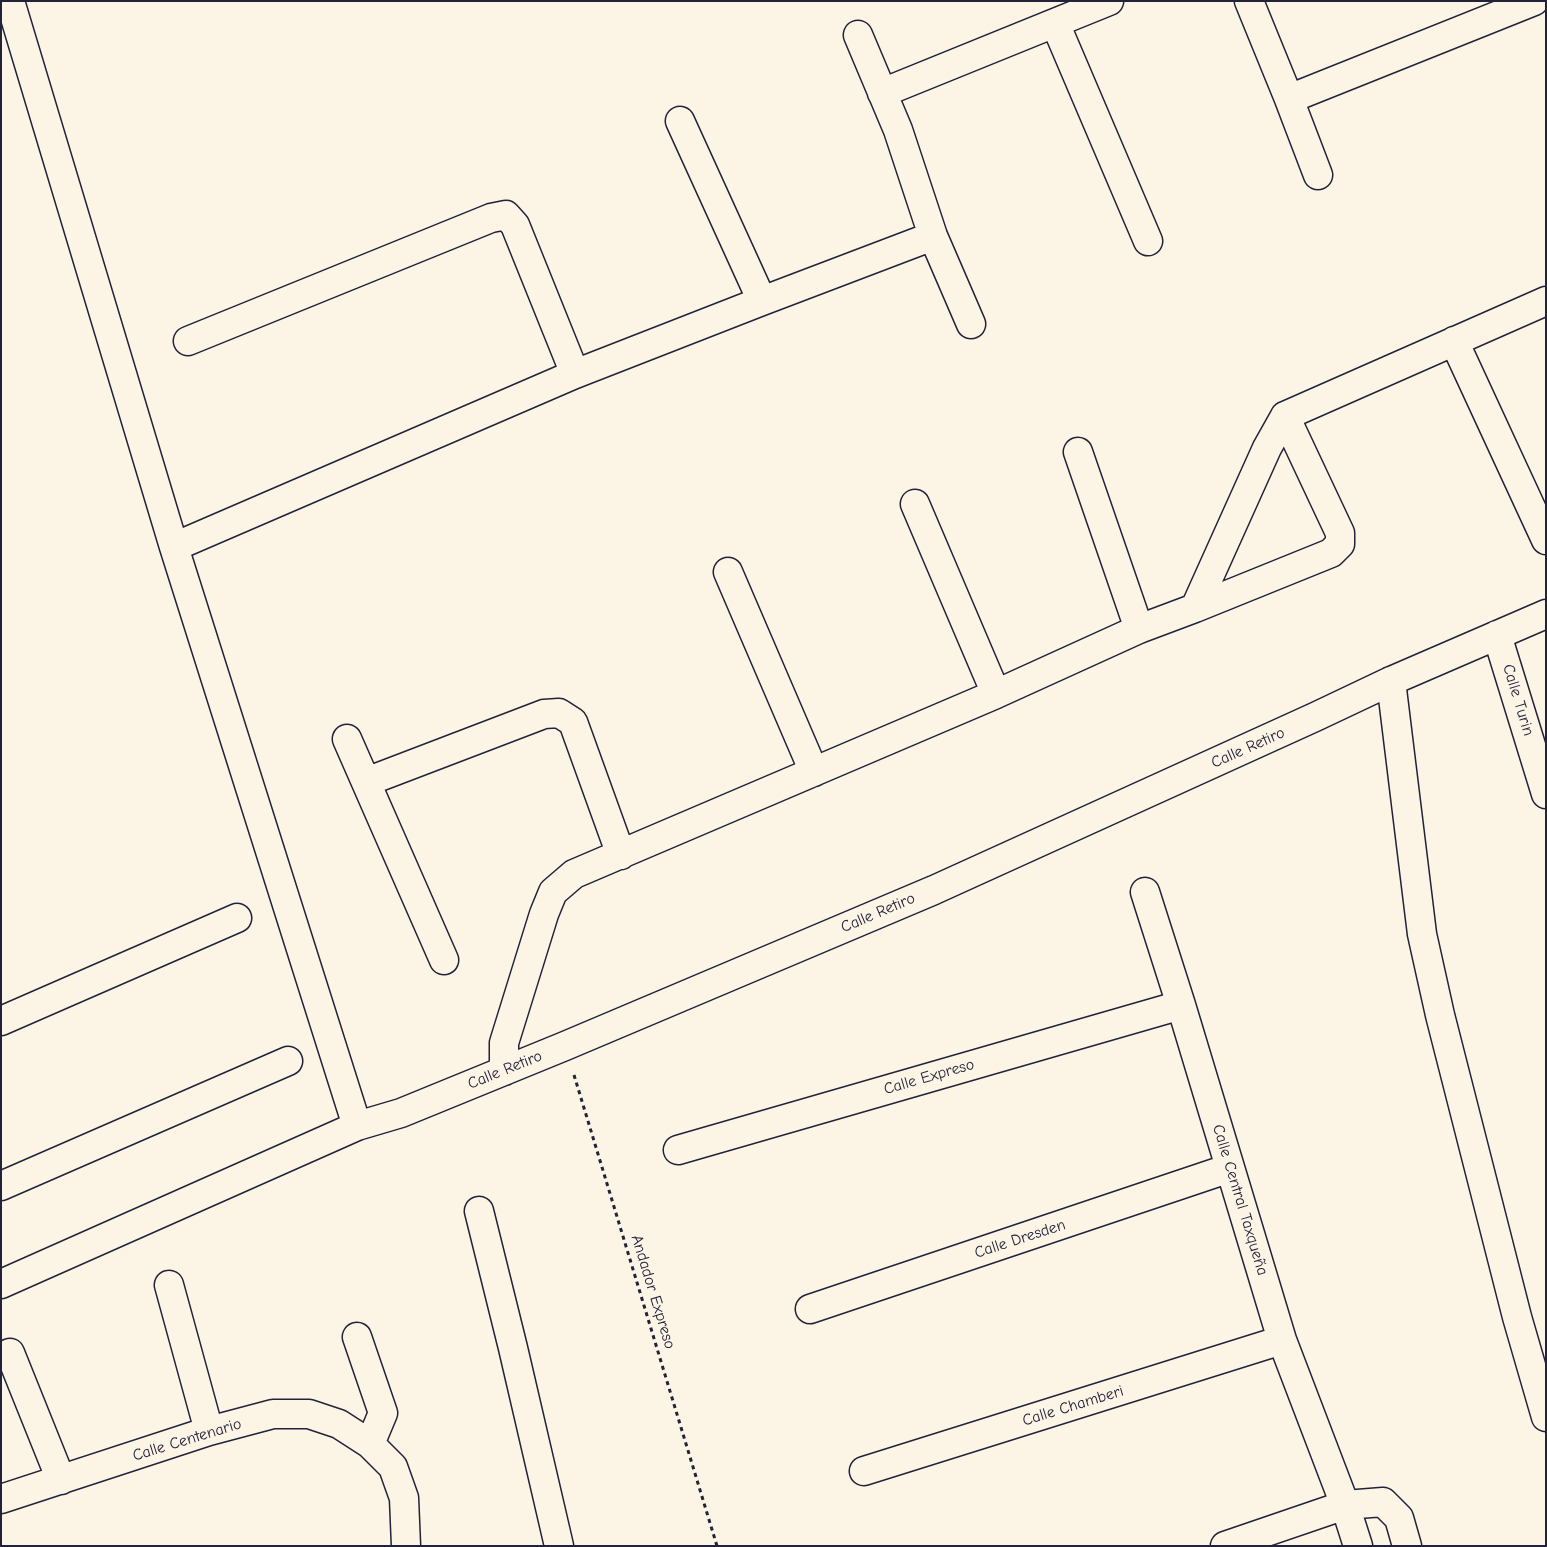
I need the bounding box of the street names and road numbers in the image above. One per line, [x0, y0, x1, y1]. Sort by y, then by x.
street label: Calle Turin [1498, 662, 1538, 738]
street label: Calle Retiro [1208, 723, 1288, 773]
street label: Calle Retiro [838, 889, 918, 937]
street label: Calle Retiro [465, 1046, 545, 1094]
street label: Calle Expreso [882, 1055, 976, 1099]
street label: Calle Central Taxqueña [1208, 1122, 1272, 1278]
street label: Calle Dresden [972, 1215, 1068, 1263]
street label: Andador Expreso [627, 1233, 679, 1351]
street label: Calle Chamberi [1020, 1381, 1126, 1431]
street label: Calle Centenario [130, 1414, 244, 1466]

